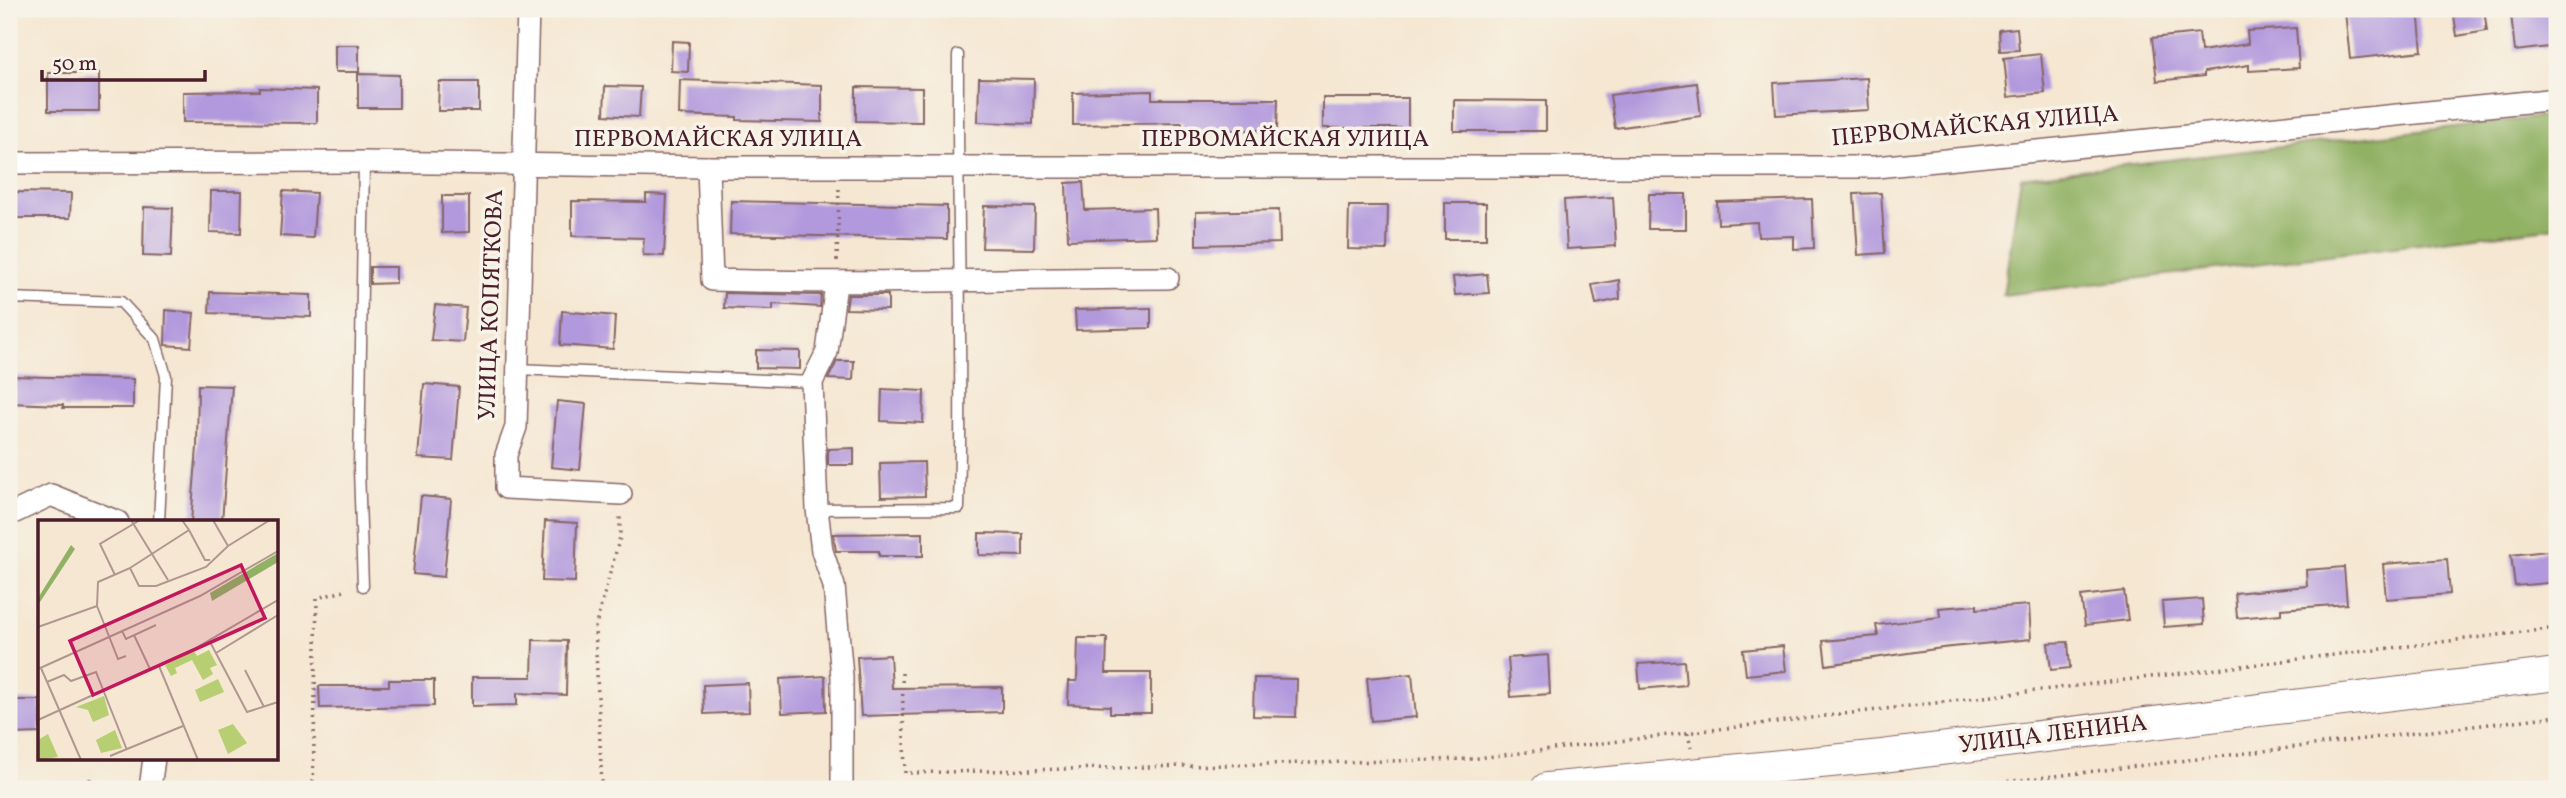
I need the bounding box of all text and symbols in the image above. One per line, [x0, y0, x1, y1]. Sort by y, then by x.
scale bar [42, 38, 205, 82]
text: 50 m [52, 50, 97, 79]
street label: ПЕРВОМАЙСКАЯ УЛИЦА [1830, 98, 2120, 156]
street label: ПЕРВОМАЙСКАЯ УЛИЦА [574, 123, 862, 157]
street label: ПЕРВОМАЙСКАЯ УЛИЦА [1141, 123, 1429, 157]
street label: УЛИЦА КОПЯТКОВА [471, 189, 513, 421]
inset map [38, 520, 278, 760]
street label: УЛИЦА ЛЕНИНА [1957, 707, 2149, 763]

